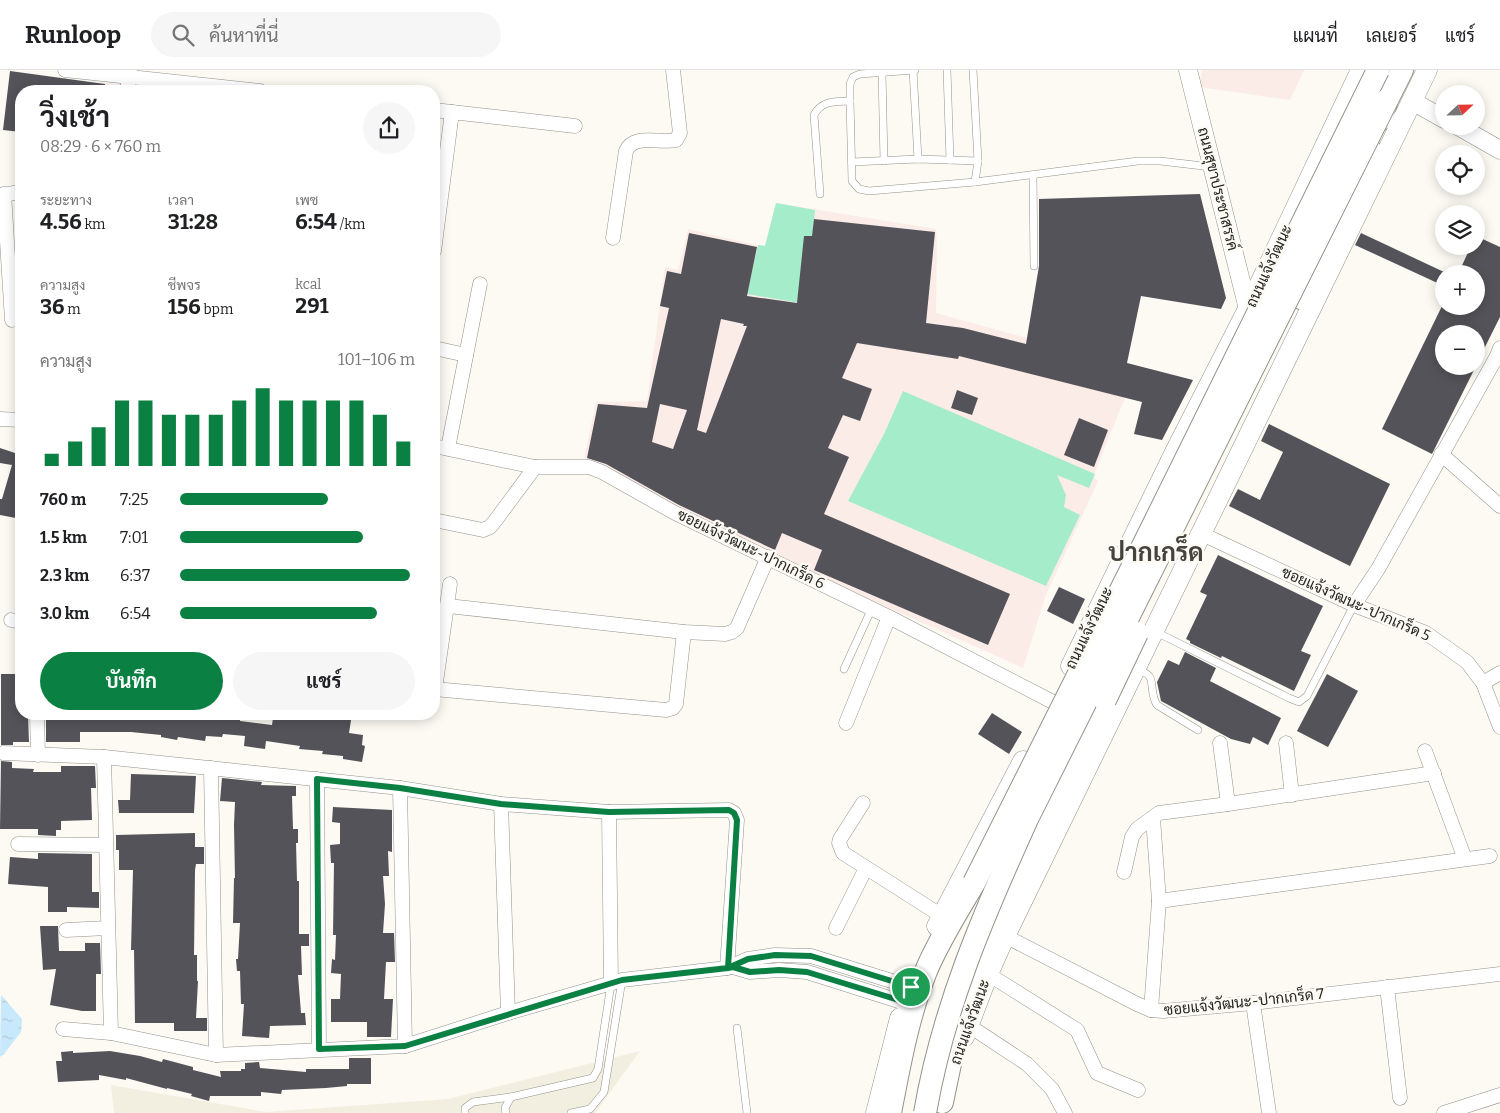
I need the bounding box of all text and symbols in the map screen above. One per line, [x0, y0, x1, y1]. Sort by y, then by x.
search box [151, 12, 501, 57]
text: Runloop [25, 21, 121, 49]
icon: search [169, 21, 197, 49]
text: ค้นหาที่นี่ [209, 24, 279, 47]
text: แผนที่ [1293, 25, 1338, 47]
text: เลเยอร์ [1366, 25, 1417, 47]
text: แชร์ [1445, 25, 1475, 47]
north arrow [1435, 85, 1485, 135]
map controls [1435, 85, 1485, 375]
text: วิ่งเช้า [40, 101, 110, 134]
button: share [363, 102, 415, 154]
street label: ถนนสุขาประชาสรรค์ [1192, 125, 1243, 253]
text: 08:29 · 6 × 760 m [40, 137, 161, 156]
button: locate [1435, 145, 1485, 195]
text: ระยะทาง [40, 192, 92, 209]
text: เวลา [168, 192, 194, 209]
text: เพซ [295, 192, 318, 209]
button: layers [1435, 205, 1485, 255]
text: 4.56 [40, 209, 82, 235]
text: 31:28 [168, 209, 218, 235]
text: 6:54 [295, 209, 337, 235]
text: km [82, 216, 105, 233]
text: /km [337, 216, 365, 233]
street label: ถนนแจ้งวัฒนะ [1241, 221, 1296, 310]
button: + [1435, 265, 1485, 315]
text: kcal [295, 276, 321, 293]
text: ความสูง [40, 277, 85, 294]
text: ชีพจร [168, 277, 201, 294]
text: 291 [295, 293, 329, 319]
text: 36 [40, 294, 65, 320]
text: 156 [168, 294, 201, 320]
text: m [65, 301, 81, 318]
text: bpm [201, 301, 233, 318]
button: − [1435, 325, 1485, 375]
text: 101–106 m [338, 350, 415, 369]
text: ความสูง [40, 352, 92, 371]
text: 760 m [40, 490, 86, 509]
text: 7:25 [120, 490, 149, 509]
street label: ซอยแจ้งวัฒนะ-ปากเกร็ด 6 [674, 504, 829, 593]
text: 1.5 km [40, 528, 87, 547]
text: 7:01 [120, 528, 148, 547]
district label: ปากเกร็ด [1108, 534, 1204, 568]
street label: ซอยแจ้งวัฒนะ-ปากเกร็ด 5 [1279, 561, 1434, 645]
text: 2.3 km [40, 566, 89, 585]
text: 6:37 [120, 566, 150, 585]
street label: ถนนแจ้งวัฒนะ [1060, 583, 1117, 672]
text: 3.0 km [40, 604, 89, 623]
text: 6:54 [120, 604, 151, 623]
button: บันทึก [40, 652, 223, 710]
button: แชร์ [233, 652, 415, 710]
pin [890, 966, 932, 1008]
icon: arrive [897, 973, 925, 1001]
street label: ถนนแจ้งวัฒนะ [945, 977, 994, 1067]
street label: ซอยแจ้งวัฒนะ-ปากเกร็ด 7 [1163, 983, 1325, 1019]

